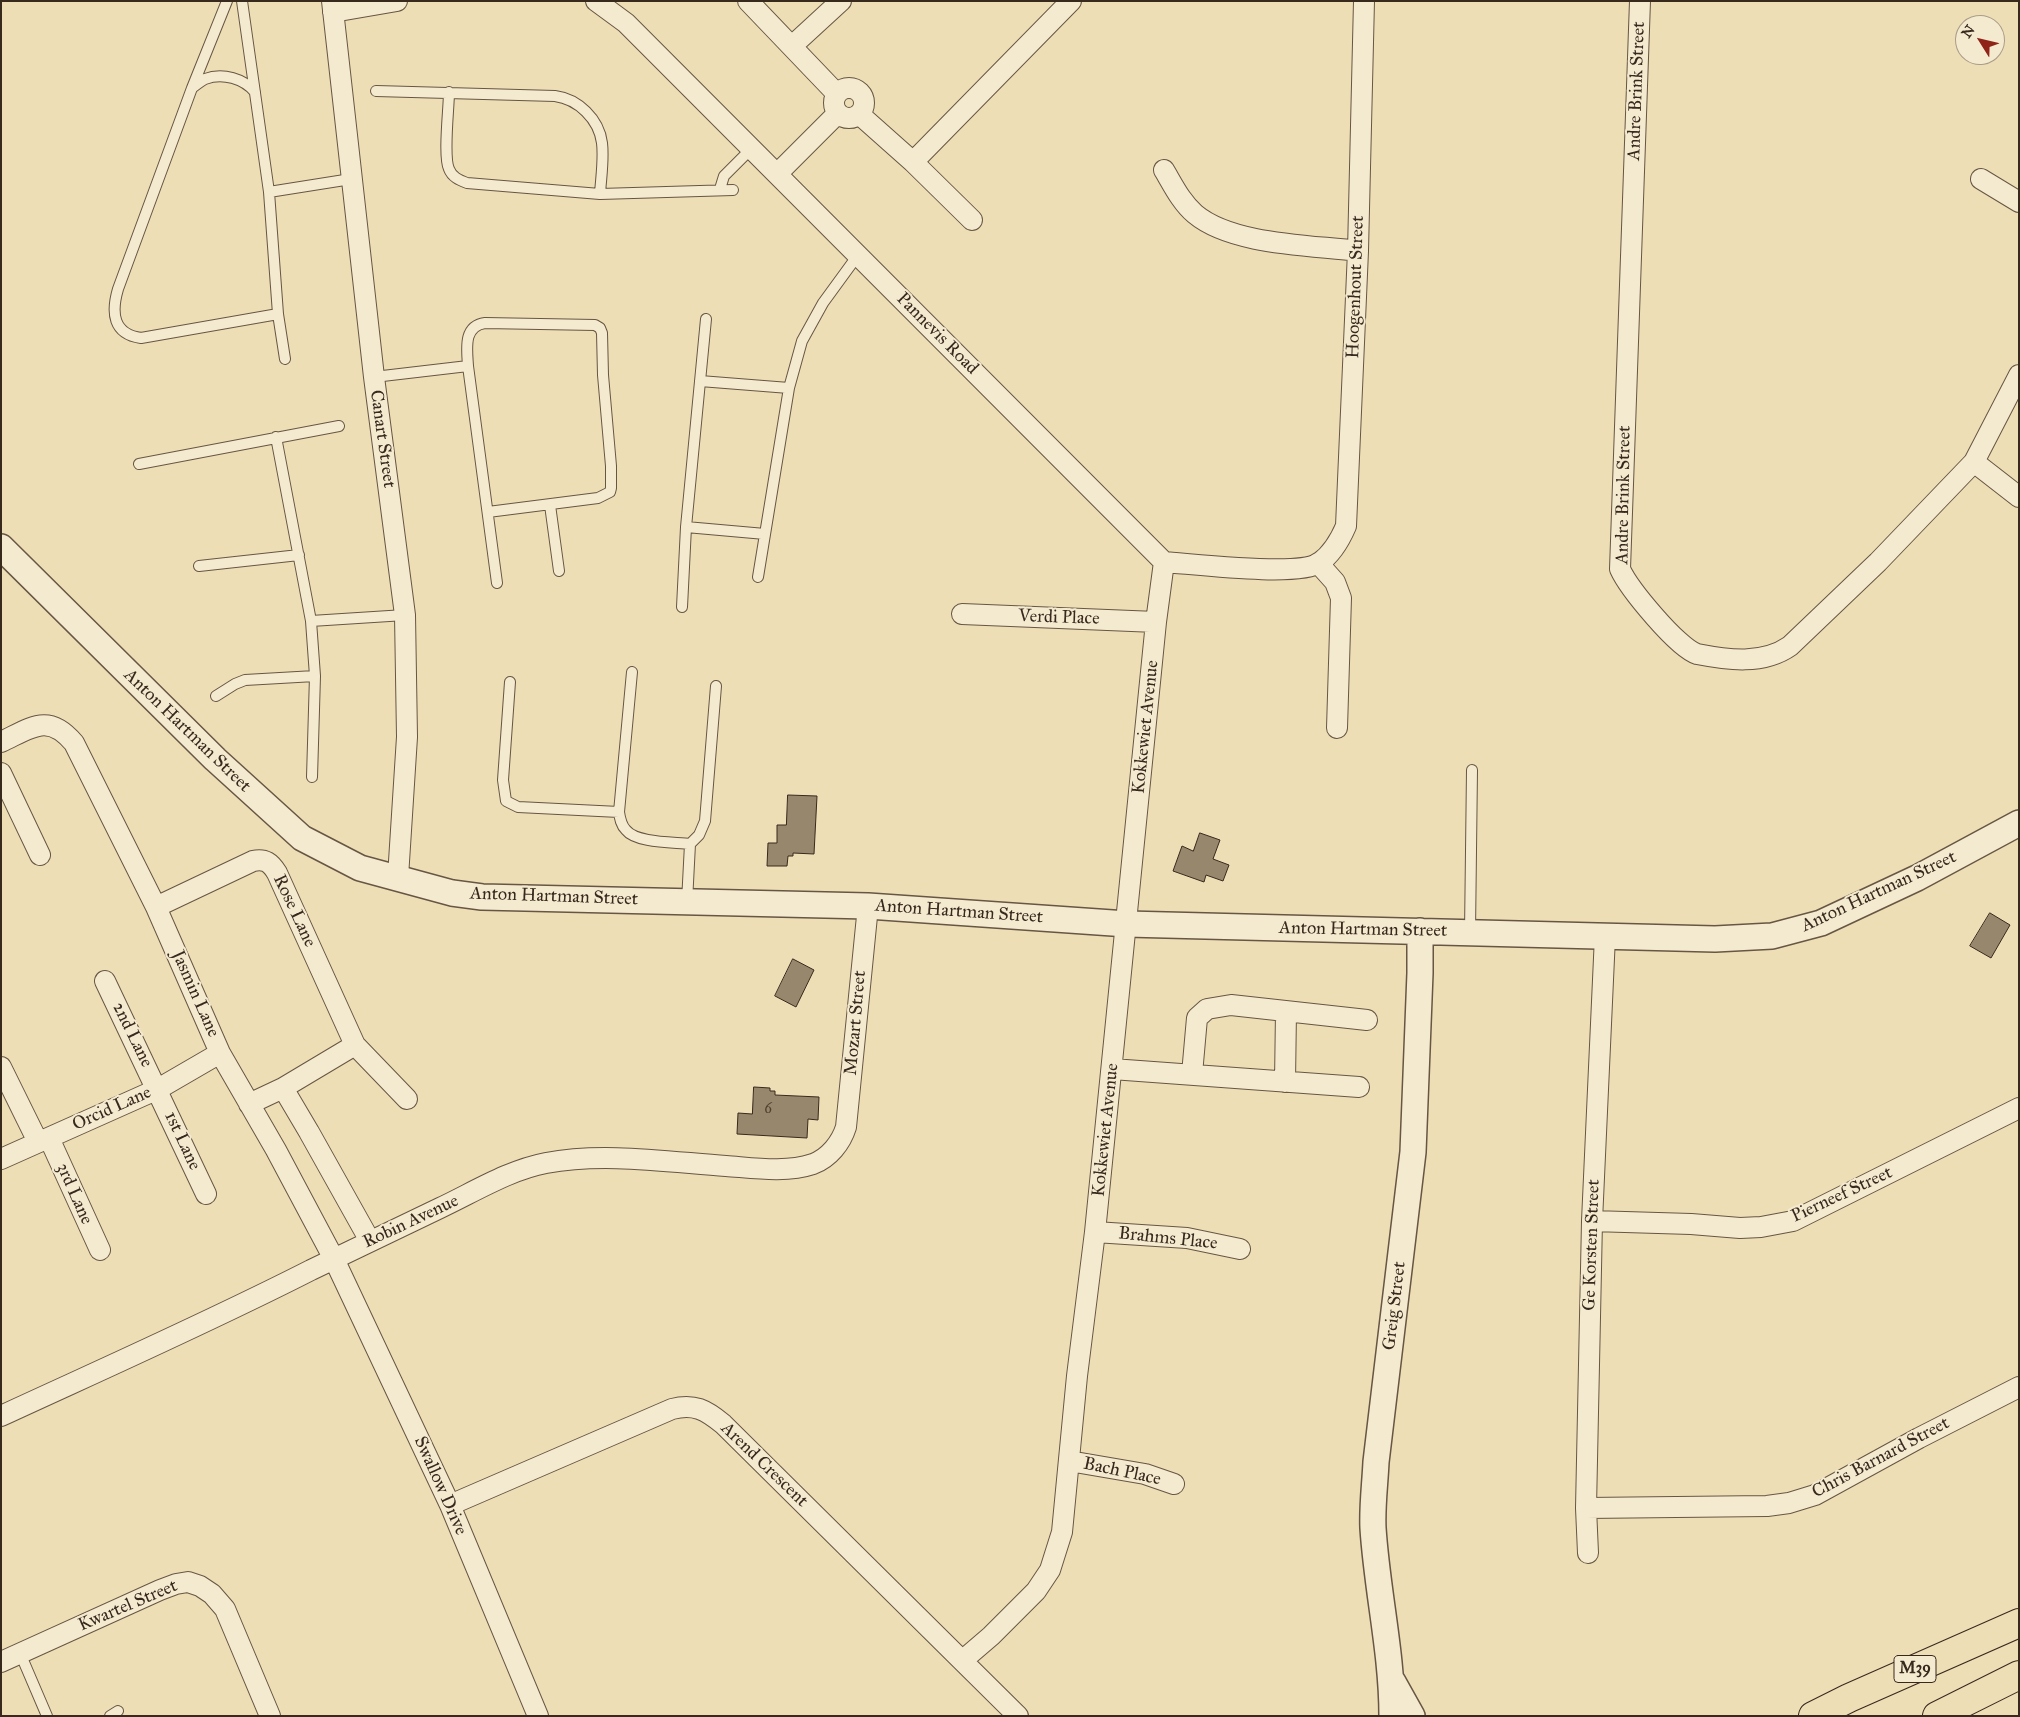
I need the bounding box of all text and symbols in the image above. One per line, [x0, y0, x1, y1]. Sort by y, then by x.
north arrow [1955, 15, 2005, 65]
street label: Andre Brink Street [1624, 21, 1650, 161]
text: N [1958, 22, 1979, 41]
street label: Hoogenhout Street [1343, 215, 1369, 359]
street label: Pannevis Road [892, 289, 982, 379]
street label: Canart Street [364, 389, 400, 489]
street label: Andre Brink Street [1612, 425, 1636, 565]
street label: Verdi Place [1018, 606, 1100, 630]
street label: Kokkewiet Avenue [1128, 659, 1164, 795]
street label: Anton Hartman Street [119, 665, 255, 797]
street label: Anton Hartman Street [1798, 847, 1960, 937]
street label: Rose Lane [268, 871, 320, 951]
street label: Anton Hartman Street [470, 883, 638, 911]
street label: Anton Hartman Street [874, 895, 1044, 929]
street label: Anton Hartman Street [1279, 918, 1447, 942]
street label: Jasmin Lane [166, 947, 224, 1041]
street label: Mozart Street [841, 970, 871, 1076]
street label: 2nd Lane [107, 999, 157, 1071]
street label: Kokkewiet Avenue [1088, 1062, 1124, 1198]
street label: Orcid Lane [69, 1082, 155, 1136]
house number: 6 [764, 1100, 772, 1118]
street label: 1st Lane [159, 1108, 205, 1174]
street label: 3rd Lane [51, 1160, 97, 1228]
street label: Pierneef Street [1788, 1162, 1896, 1228]
street label: Ge Korsten Street [1579, 1179, 1605, 1311]
street label: Robin Avenue [360, 1190, 462, 1254]
street label: Brahms Place [1117, 1223, 1219, 1255]
street label: Greig Street [1379, 1260, 1411, 1352]
street label: Chris Barnard Street [1809, 1413, 1953, 1503]
street label: Arend Crescent [716, 1418, 812, 1512]
street label: Swallow Drive [409, 1433, 471, 1539]
street label: Bach Place [1081, 1453, 1163, 1491]
street label: Kwartel Street [75, 1575, 181, 1637]
road number: M39 [1894, 1656, 1936, 1682]

